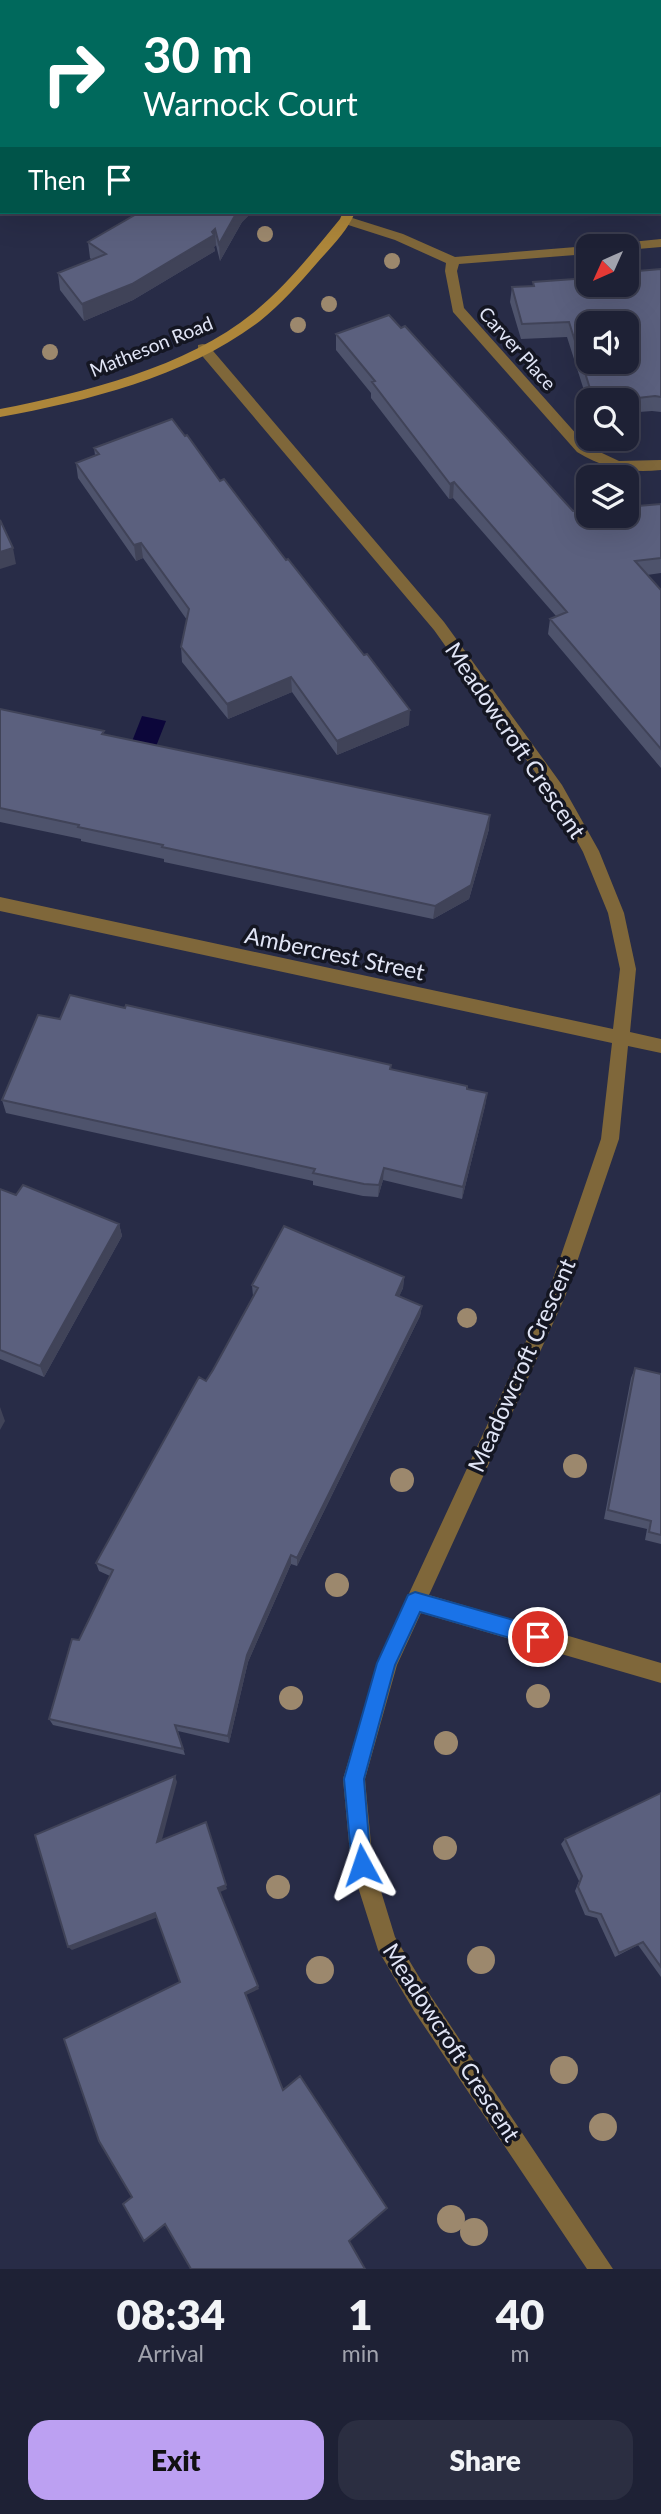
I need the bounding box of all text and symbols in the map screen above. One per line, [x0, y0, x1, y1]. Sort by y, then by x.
text: 30 m [143, 25, 253, 83]
icon: right [28, 28, 119, 119]
text: Warnock Court [143, 84, 358, 123]
icon: arrive [100, 161, 138, 199]
text: Then [28, 164, 86, 196]
north arrow [576, 234, 639, 298]
map controls [576, 234, 639, 528]
street label: Carver Place [475, 302, 561, 394]
street label: Matheson Road [86, 311, 216, 381]
button: sound [576, 311, 639, 374]
button: search [576, 388, 639, 451]
button: layers [576, 465, 639, 528]
street label: Meadowcroft Crescent [440, 637, 593, 844]
street label: Ambercrest Street [243, 920, 428, 986]
street label: Meadowcroft Crescent [461, 1253, 581, 1476]
pin [508, 1607, 568, 1667]
icon: arrive [519, 1618, 557, 1656]
position arrow [325, 1828, 399, 1902]
street label: Meadowcroft Crescent [377, 1938, 527, 2147]
text: 08:34 [117, 2289, 225, 2339]
text: 1 [348, 2289, 373, 2339]
text: 40 [496, 2289, 544, 2339]
text: Arrival [138, 2339, 204, 2367]
text: min [342, 2339, 379, 2367]
text: m [511, 2339, 529, 2367]
button: Exit [28, 2420, 324, 2500]
button: Share [338, 2420, 633, 2500]

